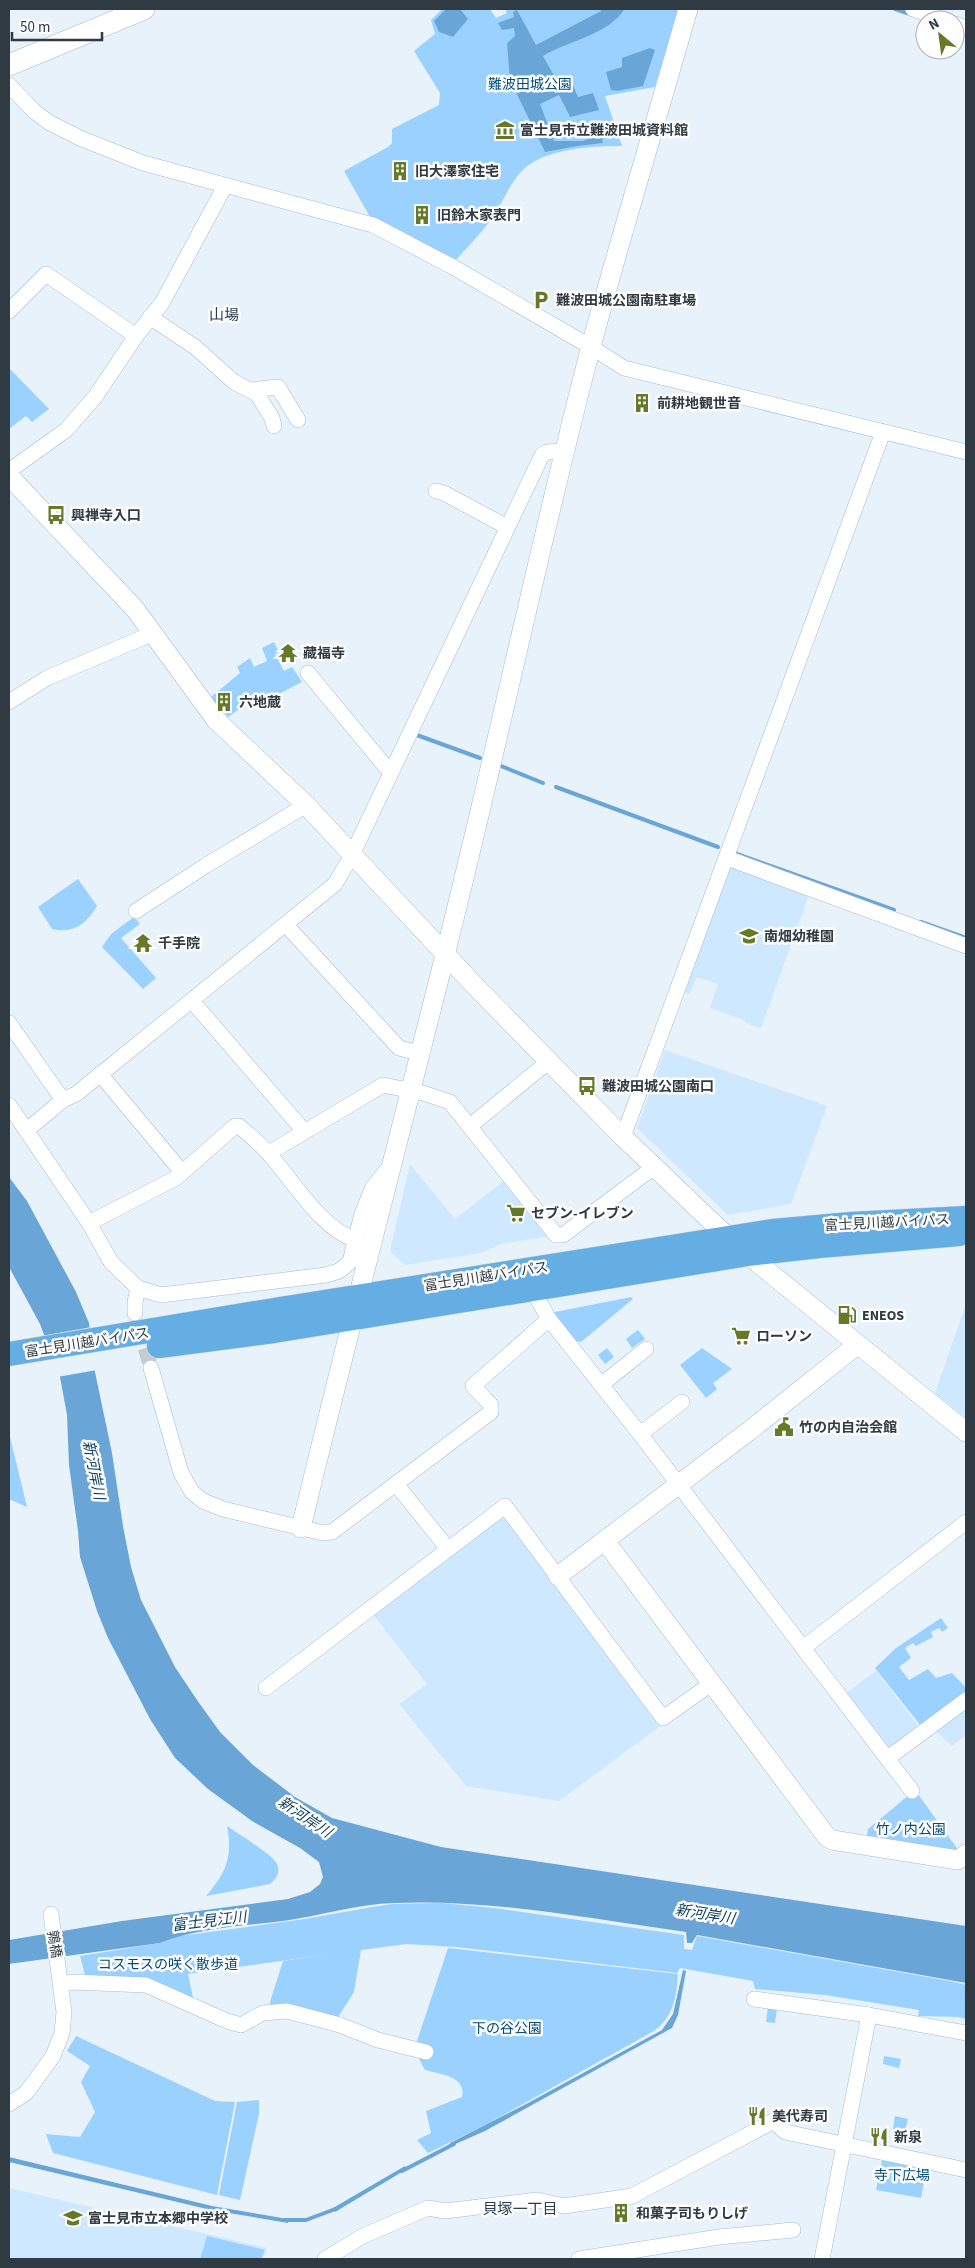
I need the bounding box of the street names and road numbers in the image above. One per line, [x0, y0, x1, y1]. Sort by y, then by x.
street label: 富士見川越バイパス [824, 1210, 950, 1236]
street label: 富士見川越バイパス [422, 1257, 550, 1297]
street label: 富士見川越バイパス [23, 1323, 151, 1363]
street label: 鶉橋 [42, 1929, 66, 1960]

